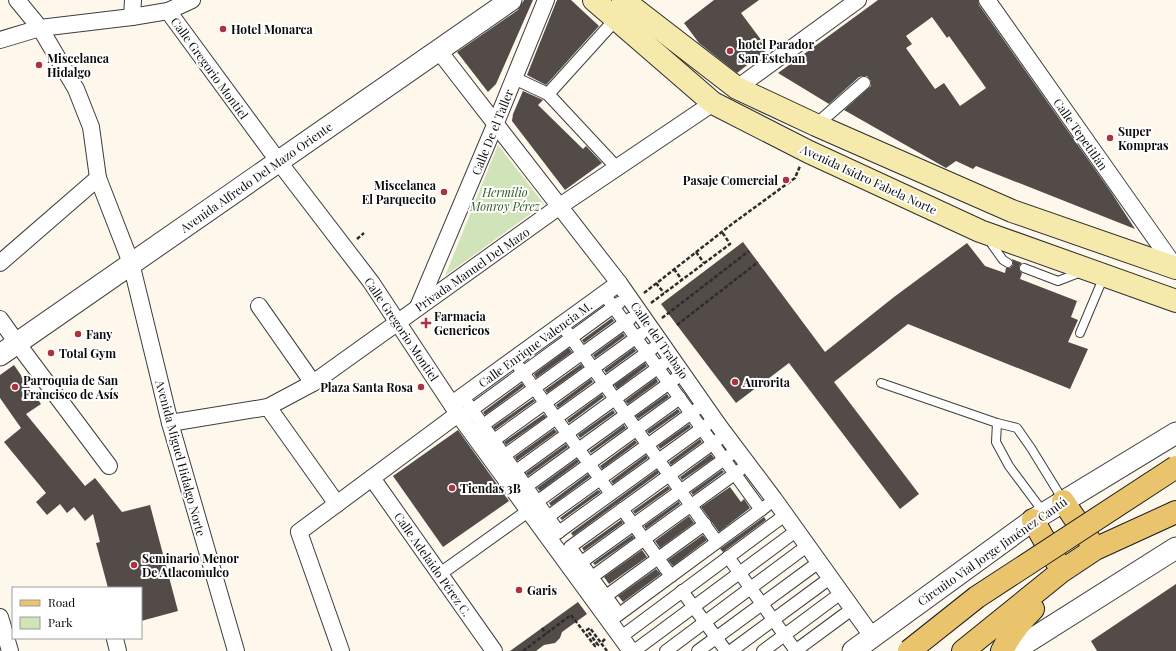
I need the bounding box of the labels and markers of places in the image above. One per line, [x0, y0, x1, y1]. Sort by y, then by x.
place label: Hotel Monarca [231, 21, 314, 37]
marker: Hotel Monarca [218, 24, 228, 34]
place label: hotel Parador San Esteban [738, 36, 814, 66]
marker: hotel Parador San Esteban [725, 46, 735, 56]
place label: Miscelanea Hidalgo [47, 50, 110, 80]
marker: Miscelanea Hidalgo [34, 60, 44, 70]
place label: Super Kompras [1118, 123, 1169, 153]
marker: Super Kompras [1105, 133, 1115, 143]
place label: Pasaje Comercial [683, 172, 778, 188]
marker: Pasaje Comercial [781, 175, 791, 185]
place label: Miscelanea El Parquecito [362, 177, 437, 207]
marker: Miscelanea El Parquecito [439, 187, 449, 197]
place label: Farmacia Genericos [434, 308, 490, 338]
marker: Farmacia Genericos [421, 318, 431, 328]
place label: Fany [86, 326, 113, 342]
marker: Fany [73, 329, 83, 339]
place label: Total Gym [59, 345, 116, 361]
marker: Total Gym [46, 348, 56, 358]
place label: Parroquia de San Francisco de Asís [23, 372, 119, 402]
place label: Aurorita [742, 374, 791, 390]
marker: Aurorita [730, 377, 740, 387]
place label: Plaza Santa Rosa [320, 379, 414, 395]
marker: Parroquia de San Francisco de Asís [10, 382, 20, 392]
marker: Plaza Santa Rosa [416, 382, 426, 392]
place label: Tiendas 3B [460, 480, 521, 496]
marker: Tiendas 3B [447, 483, 457, 493]
place label: Seminario Menor De Atlacomulco [142, 550, 239, 580]
marker: Seminario Menor De Atlacomulco [129, 560, 139, 570]
place label: Garis [527, 582, 557, 598]
marker: Garis [514, 585, 524, 595]

